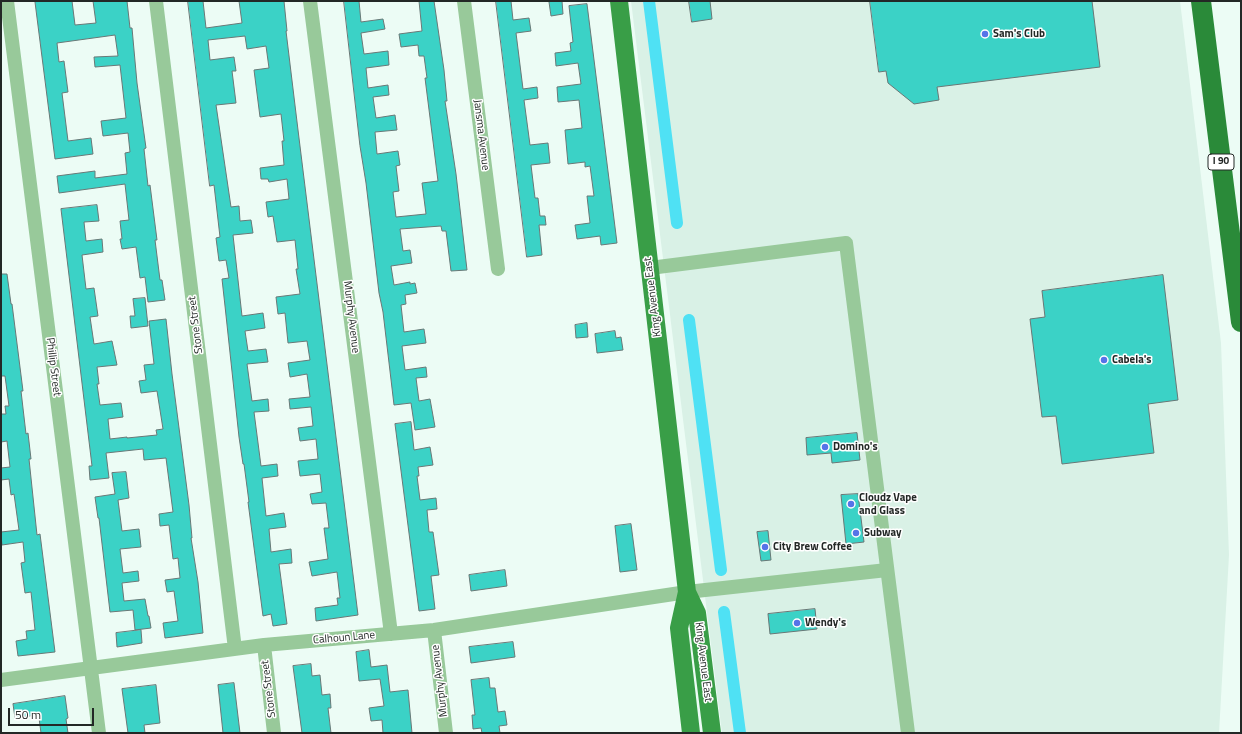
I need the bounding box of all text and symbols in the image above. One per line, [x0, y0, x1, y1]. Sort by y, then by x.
place label: Sam's Club [993, 27, 1045, 41]
marker: Sam's Club [980, 29, 990, 39]
street label: Jansma Avenue [470, 99, 492, 171]
road number: I 90 [1208, 154, 1234, 170]
street label: King Avenue East [642, 256, 664, 338]
street label: Murphy Avenue [340, 280, 362, 354]
street label: Stone Street [186, 296, 206, 354]
street label: Phillip Street [43, 337, 63, 397]
place label: Cabela's [1112, 353, 1152, 367]
marker: Cabela's [1099, 355, 1109, 365]
place label: Domino's [833, 440, 878, 454]
marker: Domino's [820, 442, 830, 452]
place label: Cloudz Vape and Glass [859, 491, 917, 517]
marker: Cloudz Vape and Glass [846, 499, 856, 509]
place label: Subway [864, 526, 902, 540]
marker: Subway [851, 528, 861, 538]
place label: City Brew Coffee [773, 540, 852, 554]
marker: City Brew Coffee [760, 542, 770, 552]
place label: Wendy's [805, 616, 846, 630]
marker: Wendy's [792, 618, 802, 628]
street label: King Avenue East [692, 621, 714, 703]
street label: Calhoun Lane [312, 629, 376, 647]
street label: Murphy Avenue [429, 644, 451, 718]
street label: Stone Street [259, 660, 279, 718]
scale bar [10, 700, 96, 726]
text: 50 m [15, 705, 41, 724]

